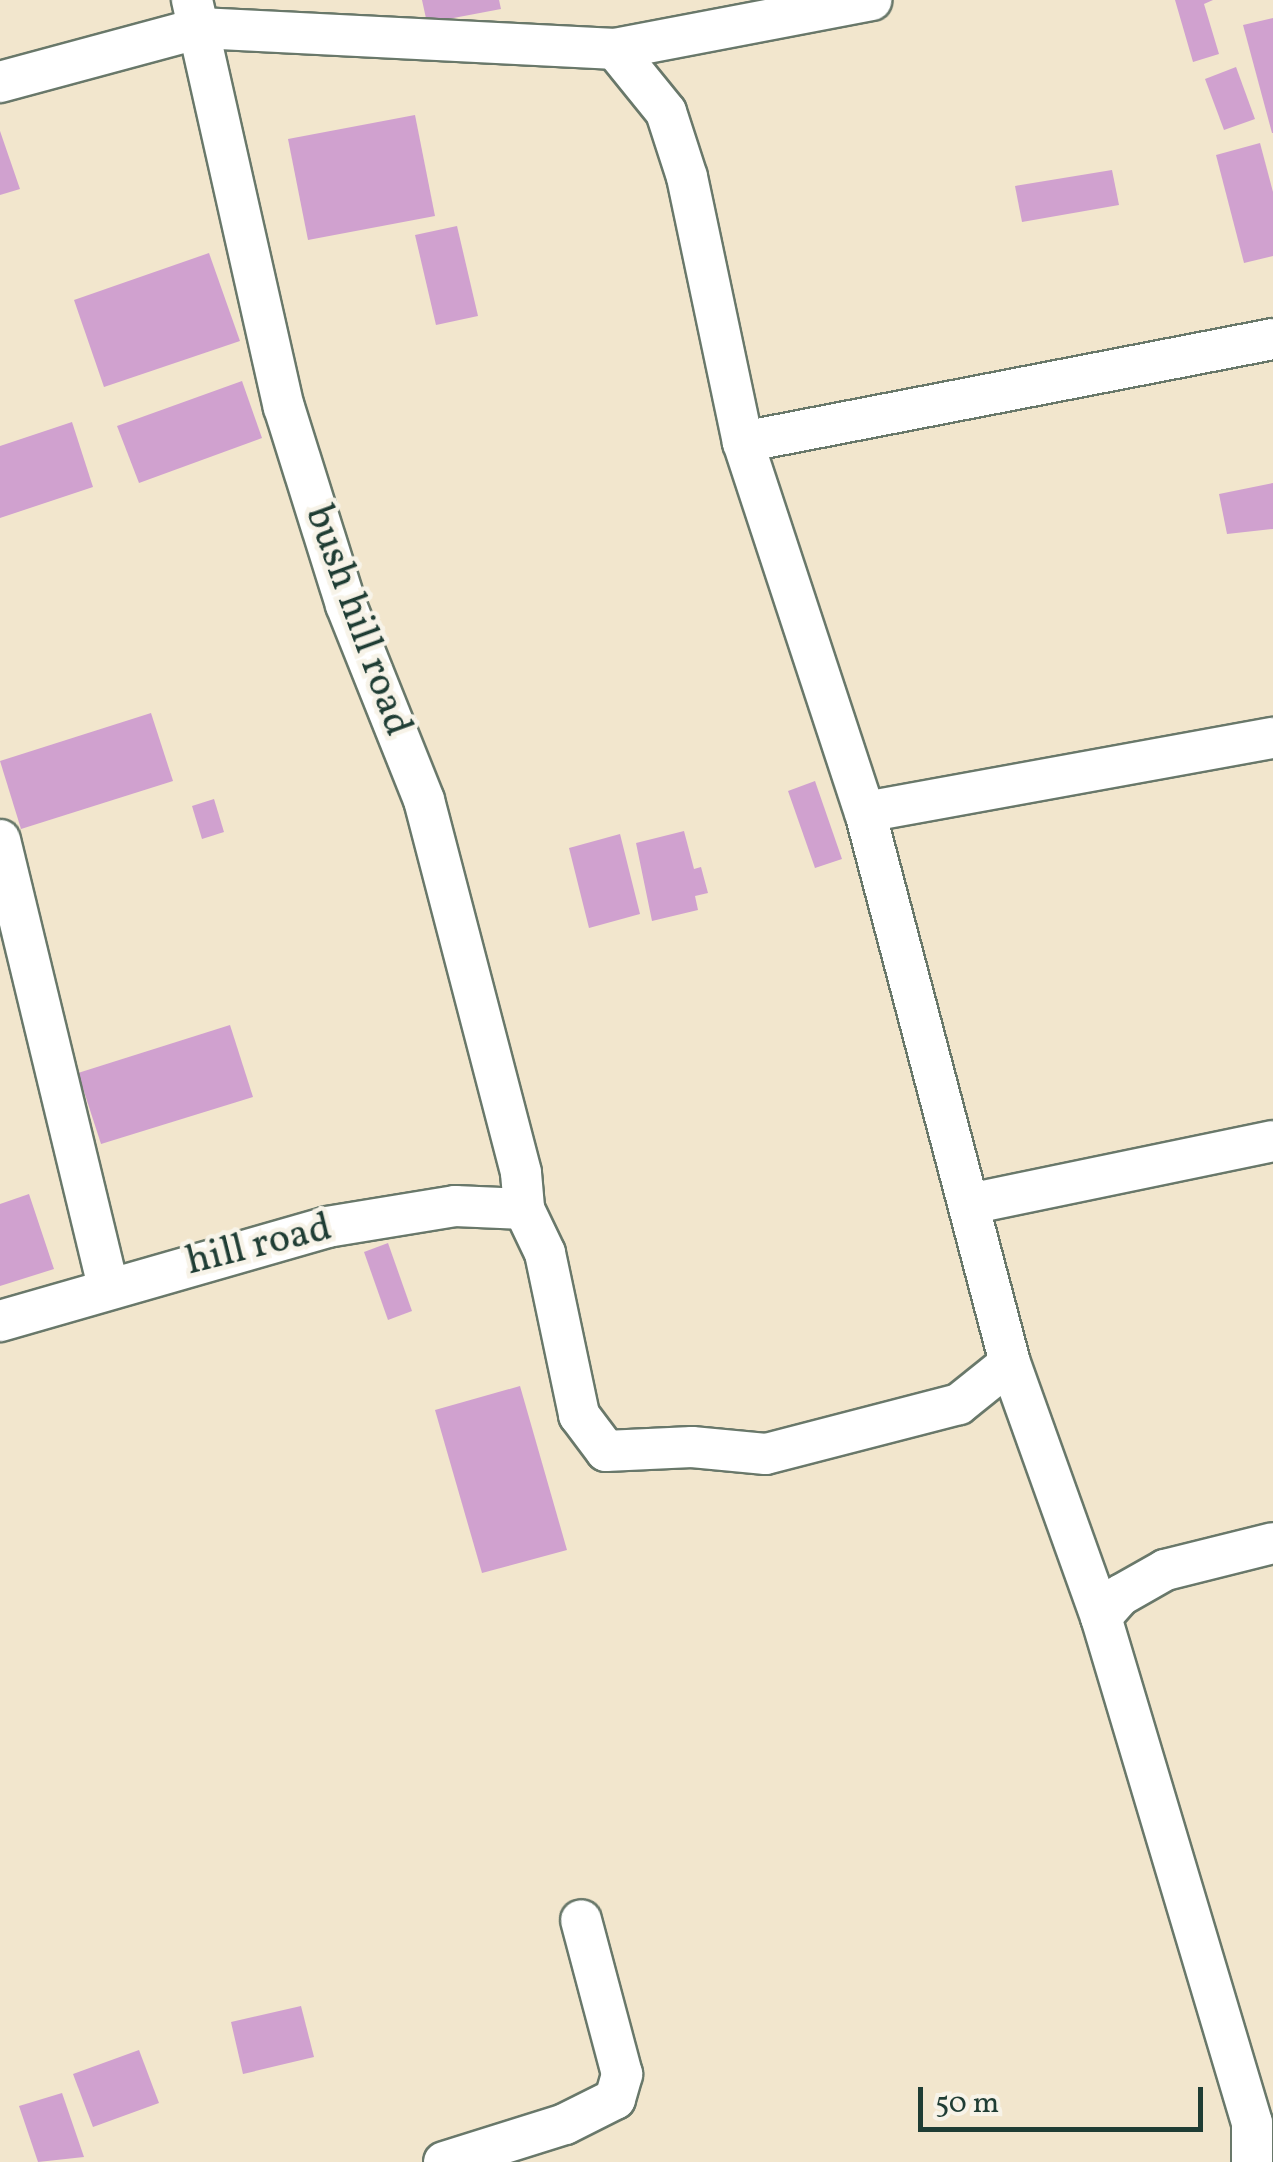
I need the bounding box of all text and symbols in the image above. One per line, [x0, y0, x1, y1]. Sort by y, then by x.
street label: bush hill road [293, 499, 421, 743]
street label: hill road [181, 1205, 337, 1287]
scale bar [923, 2067, 1208, 2129]
text: 50 m [935, 2083, 999, 2125]

